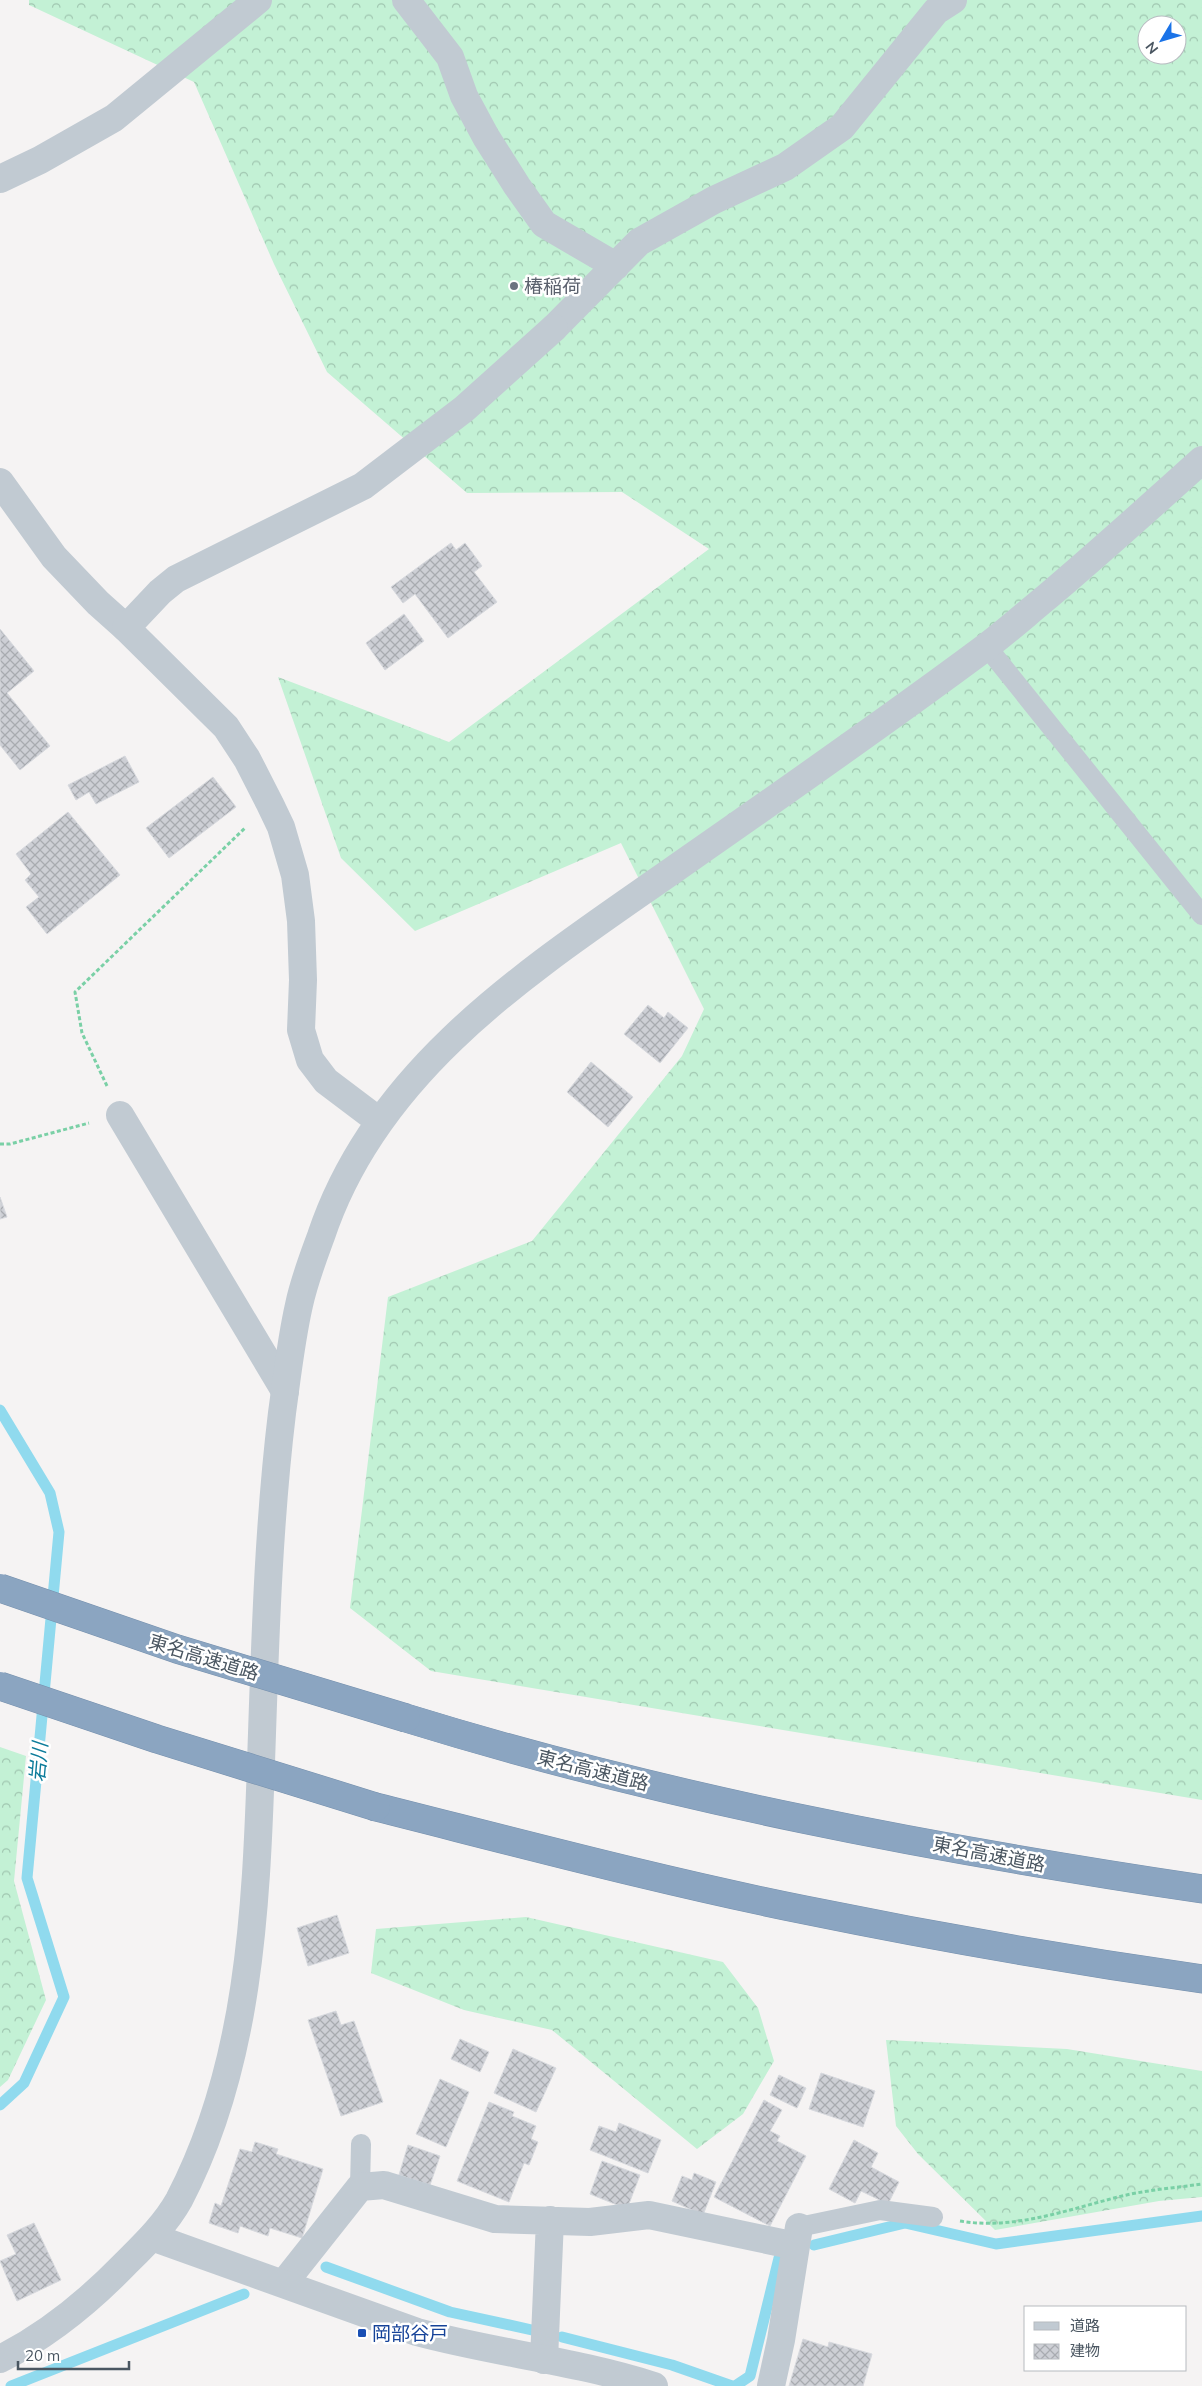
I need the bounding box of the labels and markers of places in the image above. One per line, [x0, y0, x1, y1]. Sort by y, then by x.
place label: 椿稲荷 [524, 274, 581, 298]
marker: 椿稲荷 [508, 280, 520, 292]
place label: 岡部谷戸 [372, 2321, 448, 2345]
marker: 岡部谷戸 [356, 2327, 368, 2339]

